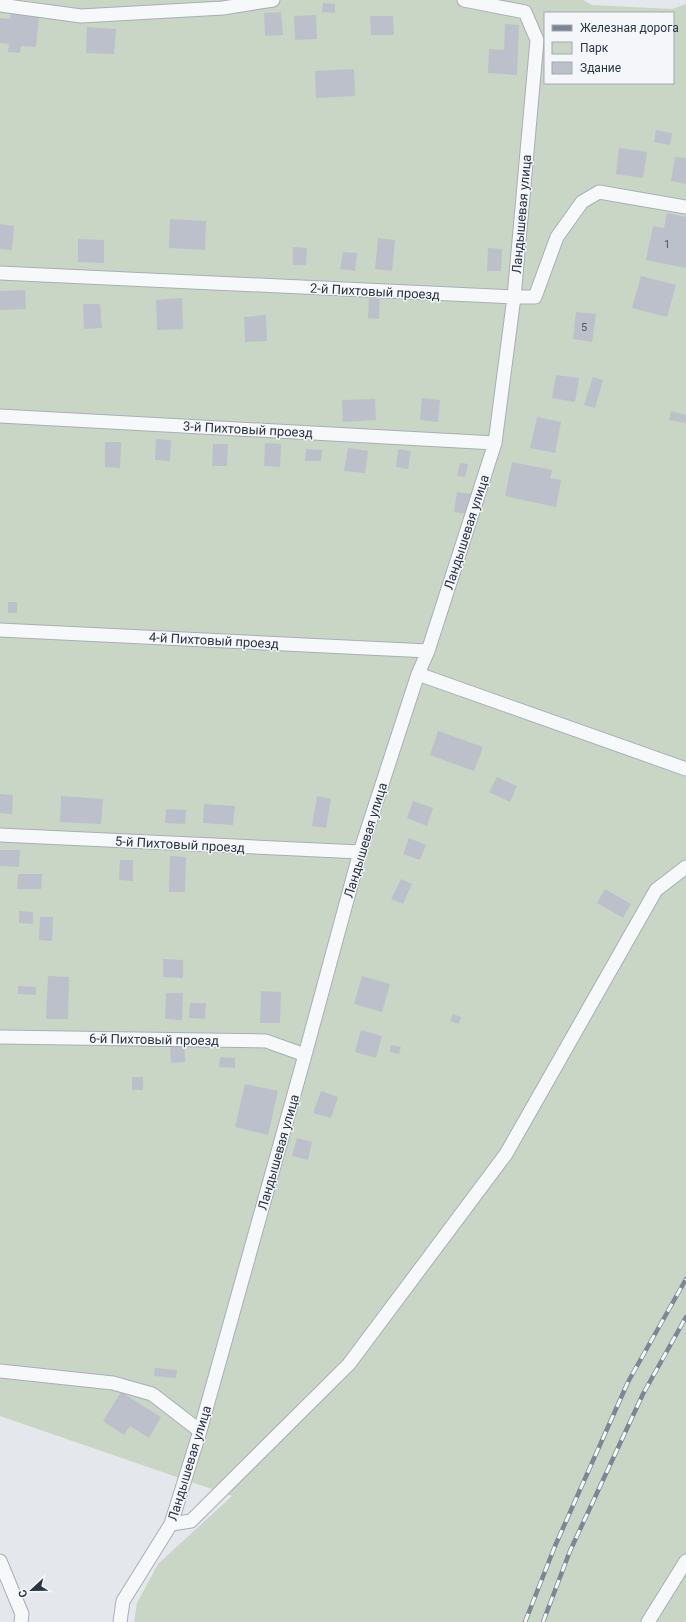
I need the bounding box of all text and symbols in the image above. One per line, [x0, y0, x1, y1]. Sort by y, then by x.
legend [544, 12, 674, 84]
text: Железная дорога [580, 21, 679, 35]
text: Парк [580, 41, 609, 55]
text: Здание [580, 61, 621, 75]
street label: Ландышевая улица [509, 154, 534, 274]
house number: 1 [664, 238, 670, 251]
street label: 2-й Пихтовый проезд [310, 281, 440, 302]
house number: 5 [581, 321, 587, 334]
street label: 3-й Пихтовый проезд [183, 419, 313, 440]
street label: Ландышевая улица [441, 473, 492, 591]
street label: 4-й Пихтовый проезд [149, 630, 279, 651]
street label: Ландышевая улица [341, 781, 390, 900]
street label: 5-й Пихтовый проезд [115, 834, 245, 855]
street label: 6-й Пихтовый проезд [89, 1031, 219, 1048]
street label: Ландышевая улица [255, 1093, 302, 1212]
street label: Ландышевая улица [165, 1404, 214, 1523]
north arrow [12, 1570, 52, 1610]
text: С [16, 1588, 31, 1599]

